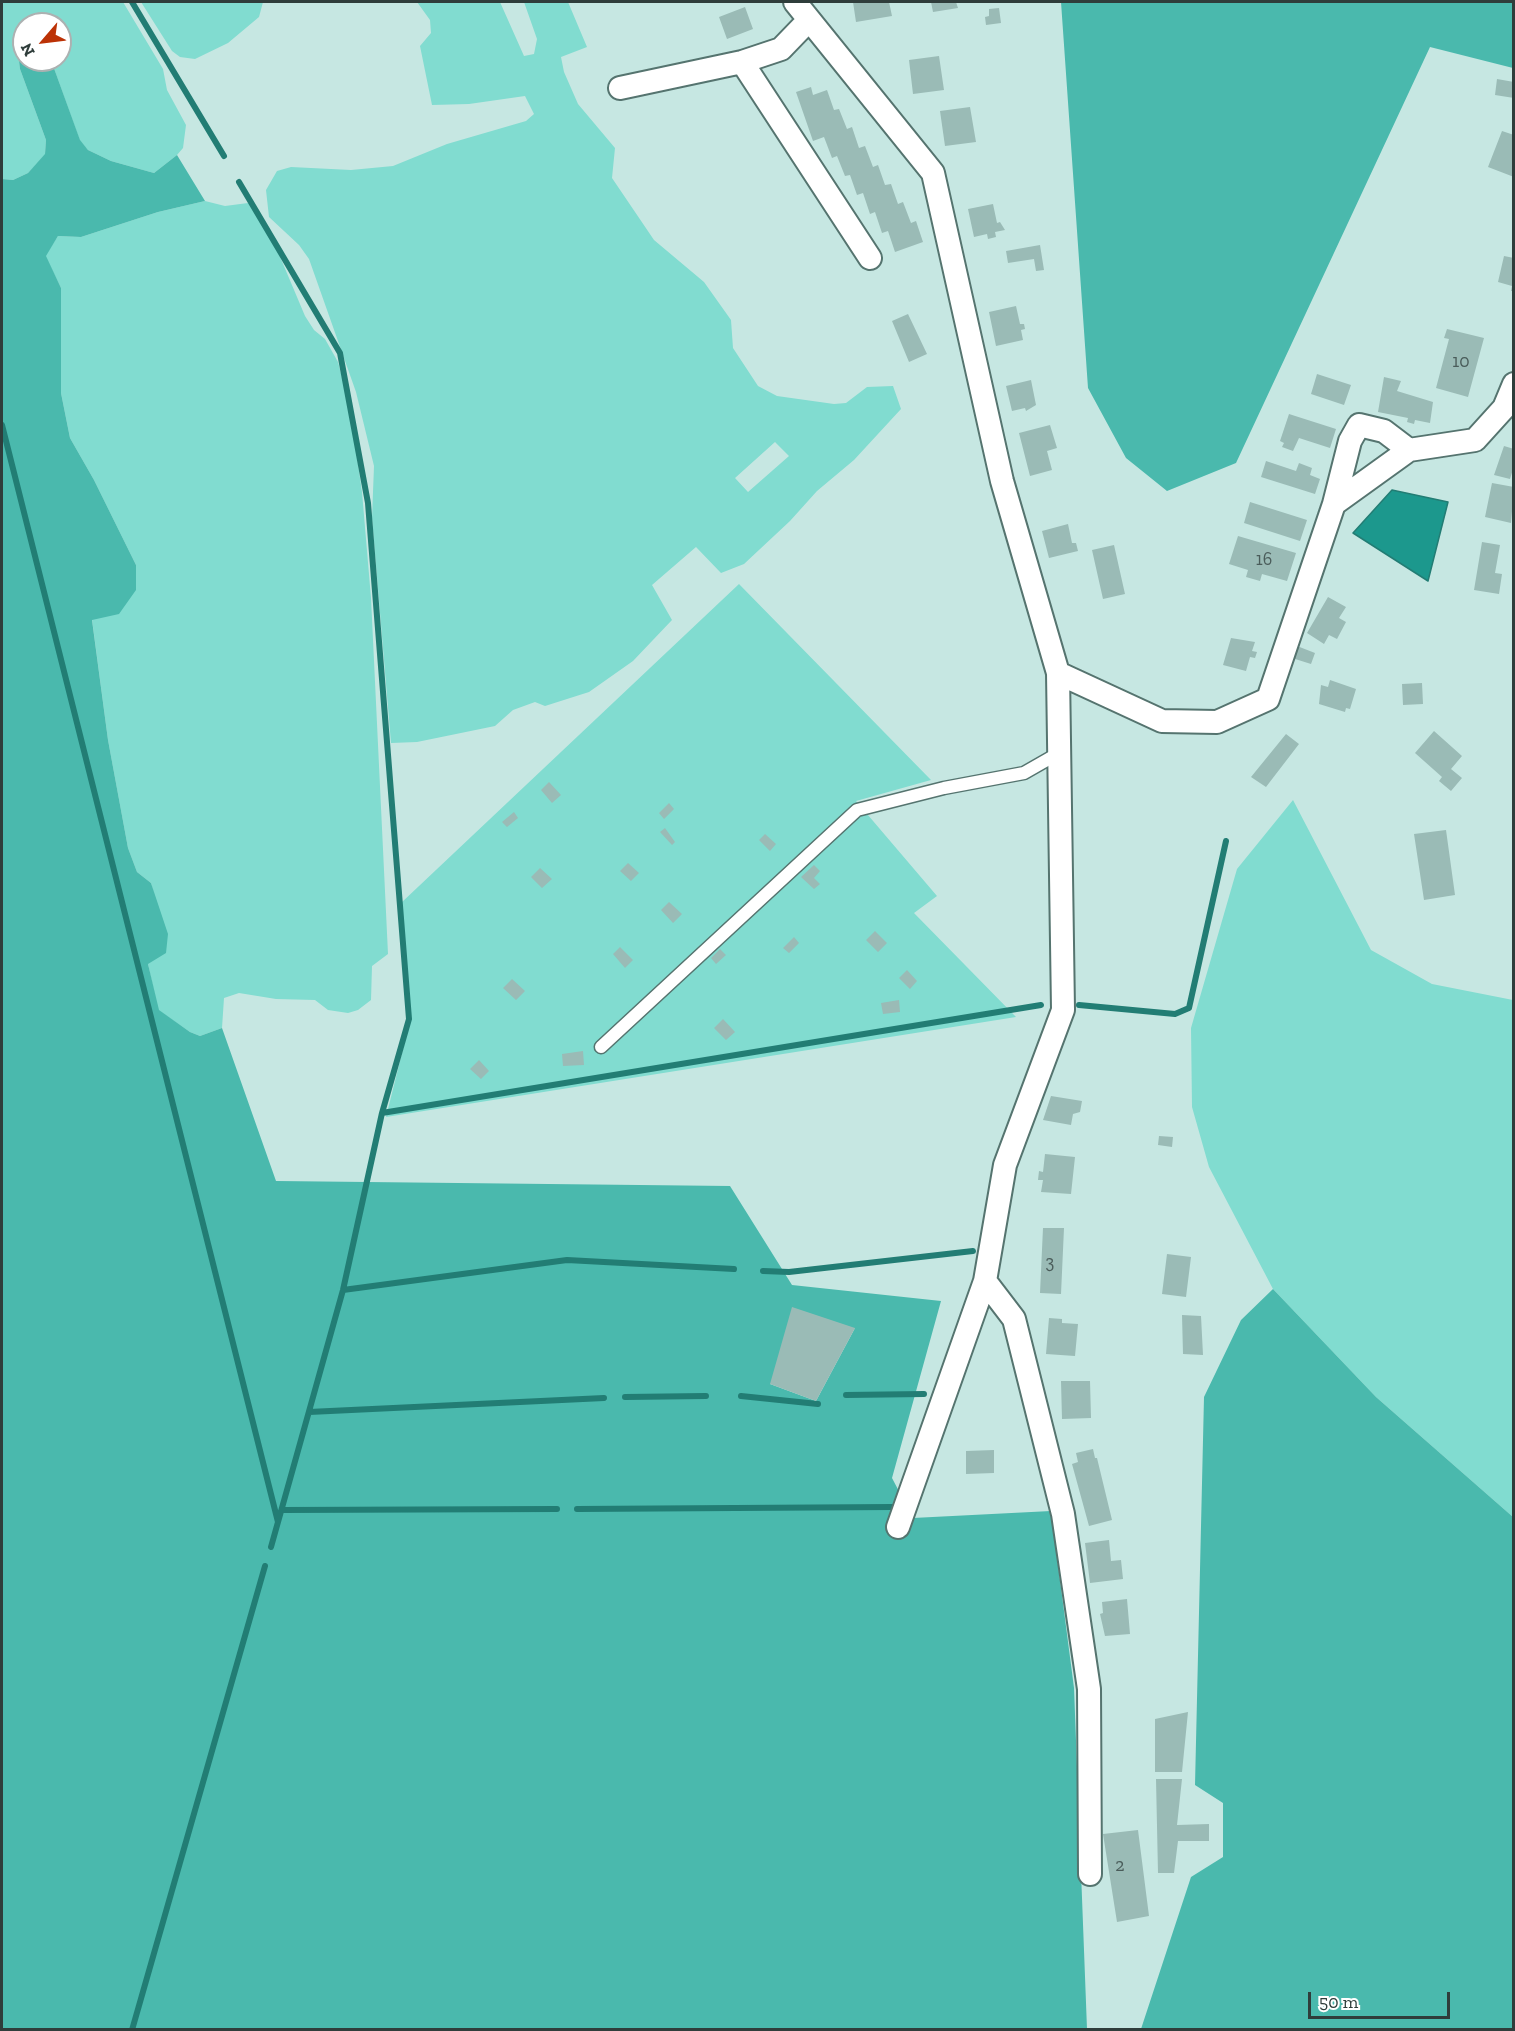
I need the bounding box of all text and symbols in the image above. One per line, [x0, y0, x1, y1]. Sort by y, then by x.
north arrow [12, 12, 72, 72]
text: N [16, 40, 39, 60]
house number: 10 [1452, 351, 1470, 373]
house number: 16 [1256, 549, 1272, 571]
house number: 3 [1046, 1252, 1054, 1274]
house number: 2 [1115, 1855, 1125, 1877]
scale bar [1311, 1980, 1454, 2018]
text: 50 m [1319, 1991, 1358, 2013]

